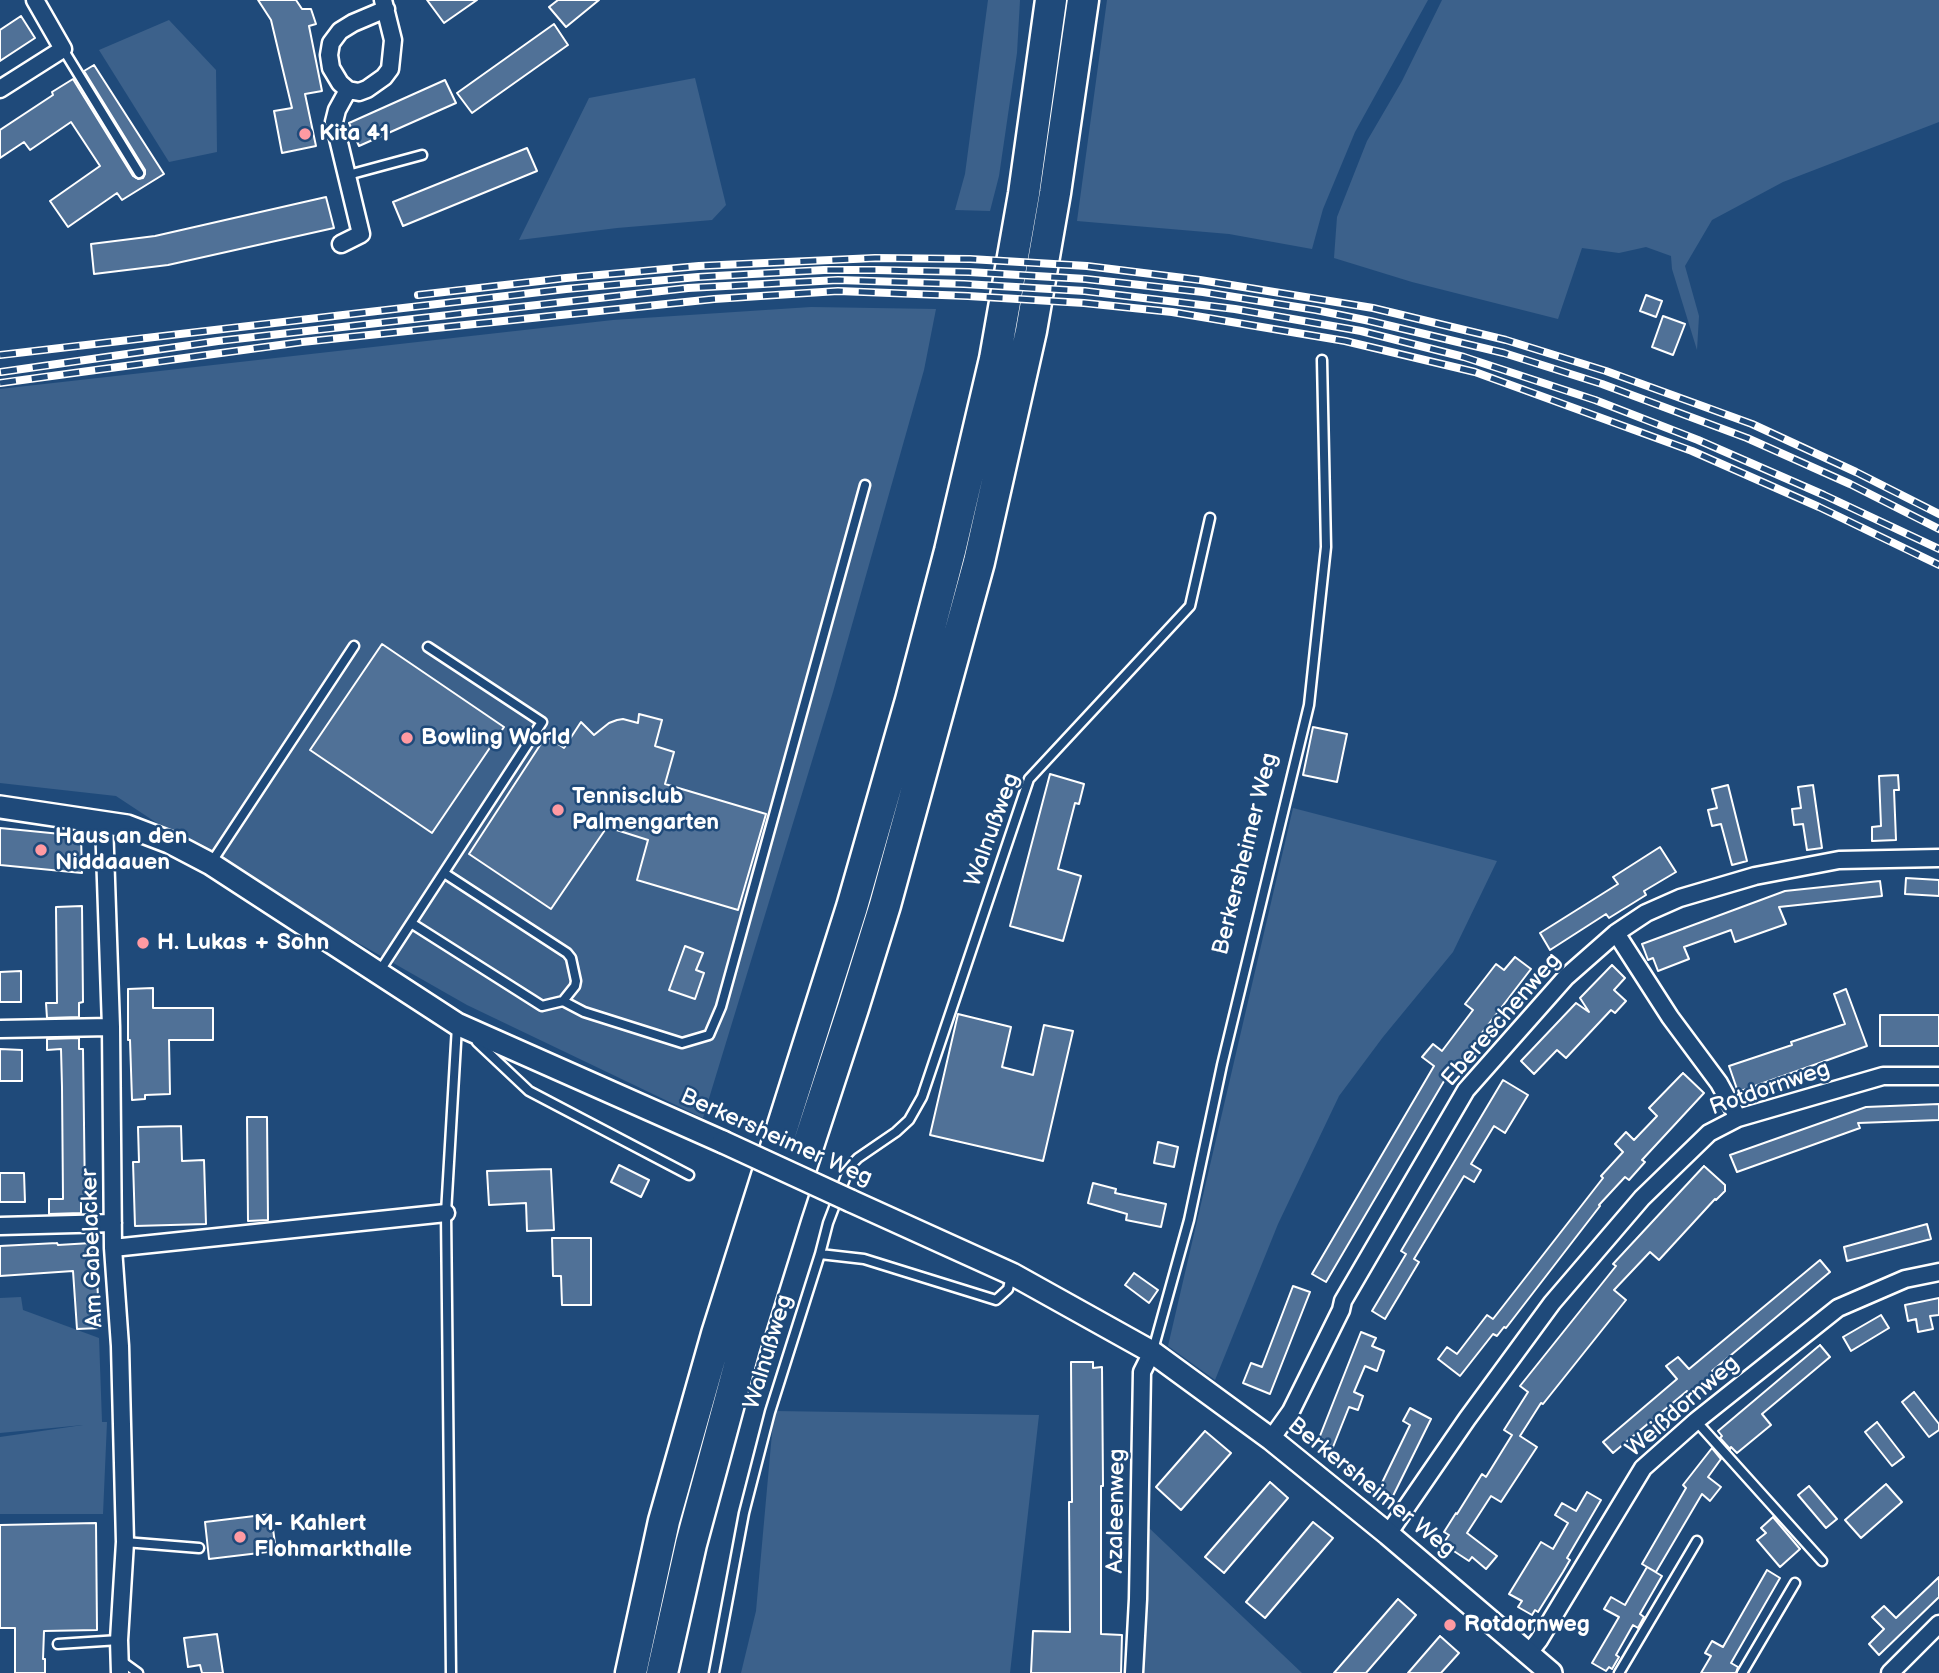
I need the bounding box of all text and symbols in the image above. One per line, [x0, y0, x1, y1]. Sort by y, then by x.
place label: Kita 41 [319, 120, 389, 148]
marker: Kita 41 [297, 126, 313, 142]
place label: Bowling World [421, 724, 570, 752]
marker: Bowling World [399, 730, 415, 746]
street label: Berkersheimer Weg [1208, 750, 1284, 958]
street label: Walnußweg [960, 770, 1026, 890]
place label: Tennisclub Palmengarten [572, 783, 719, 837]
marker: Tennisclub Palmengarten [550, 802, 566, 818]
place label: Haus an den Niddaauen [55, 823, 187, 877]
marker: Haus an den Niddaauen [33, 842, 49, 858]
place label: H. Lukas + Sohn [157, 929, 329, 957]
marker: H. Lukas + Sohn [135, 935, 151, 951]
street label: Ebereschenweg [1436, 947, 1568, 1093]
street label: Rotdornweg [1706, 1056, 1834, 1122]
street label: Berkersheimer Weg [676, 1083, 876, 1193]
street label: Am Gabelacker [76, 1168, 110, 1328]
street label: Walnußweg [738, 1291, 800, 1413]
street label: Weißdornweg [1621, 1350, 1745, 1464]
street label: Berkersheimer Weg [1282, 1412, 1460, 1564]
street label: Azaleenweg [1102, 1448, 1132, 1574]
place label: M- Kahlert Flohmarkthalle [254, 1510, 412, 1564]
marker: M- Kahlert Flohmarkthalle [232, 1529, 248, 1545]
place label: Rotdornweg [1464, 1611, 1590, 1639]
marker: Rotdornweg [1442, 1617, 1458, 1633]

